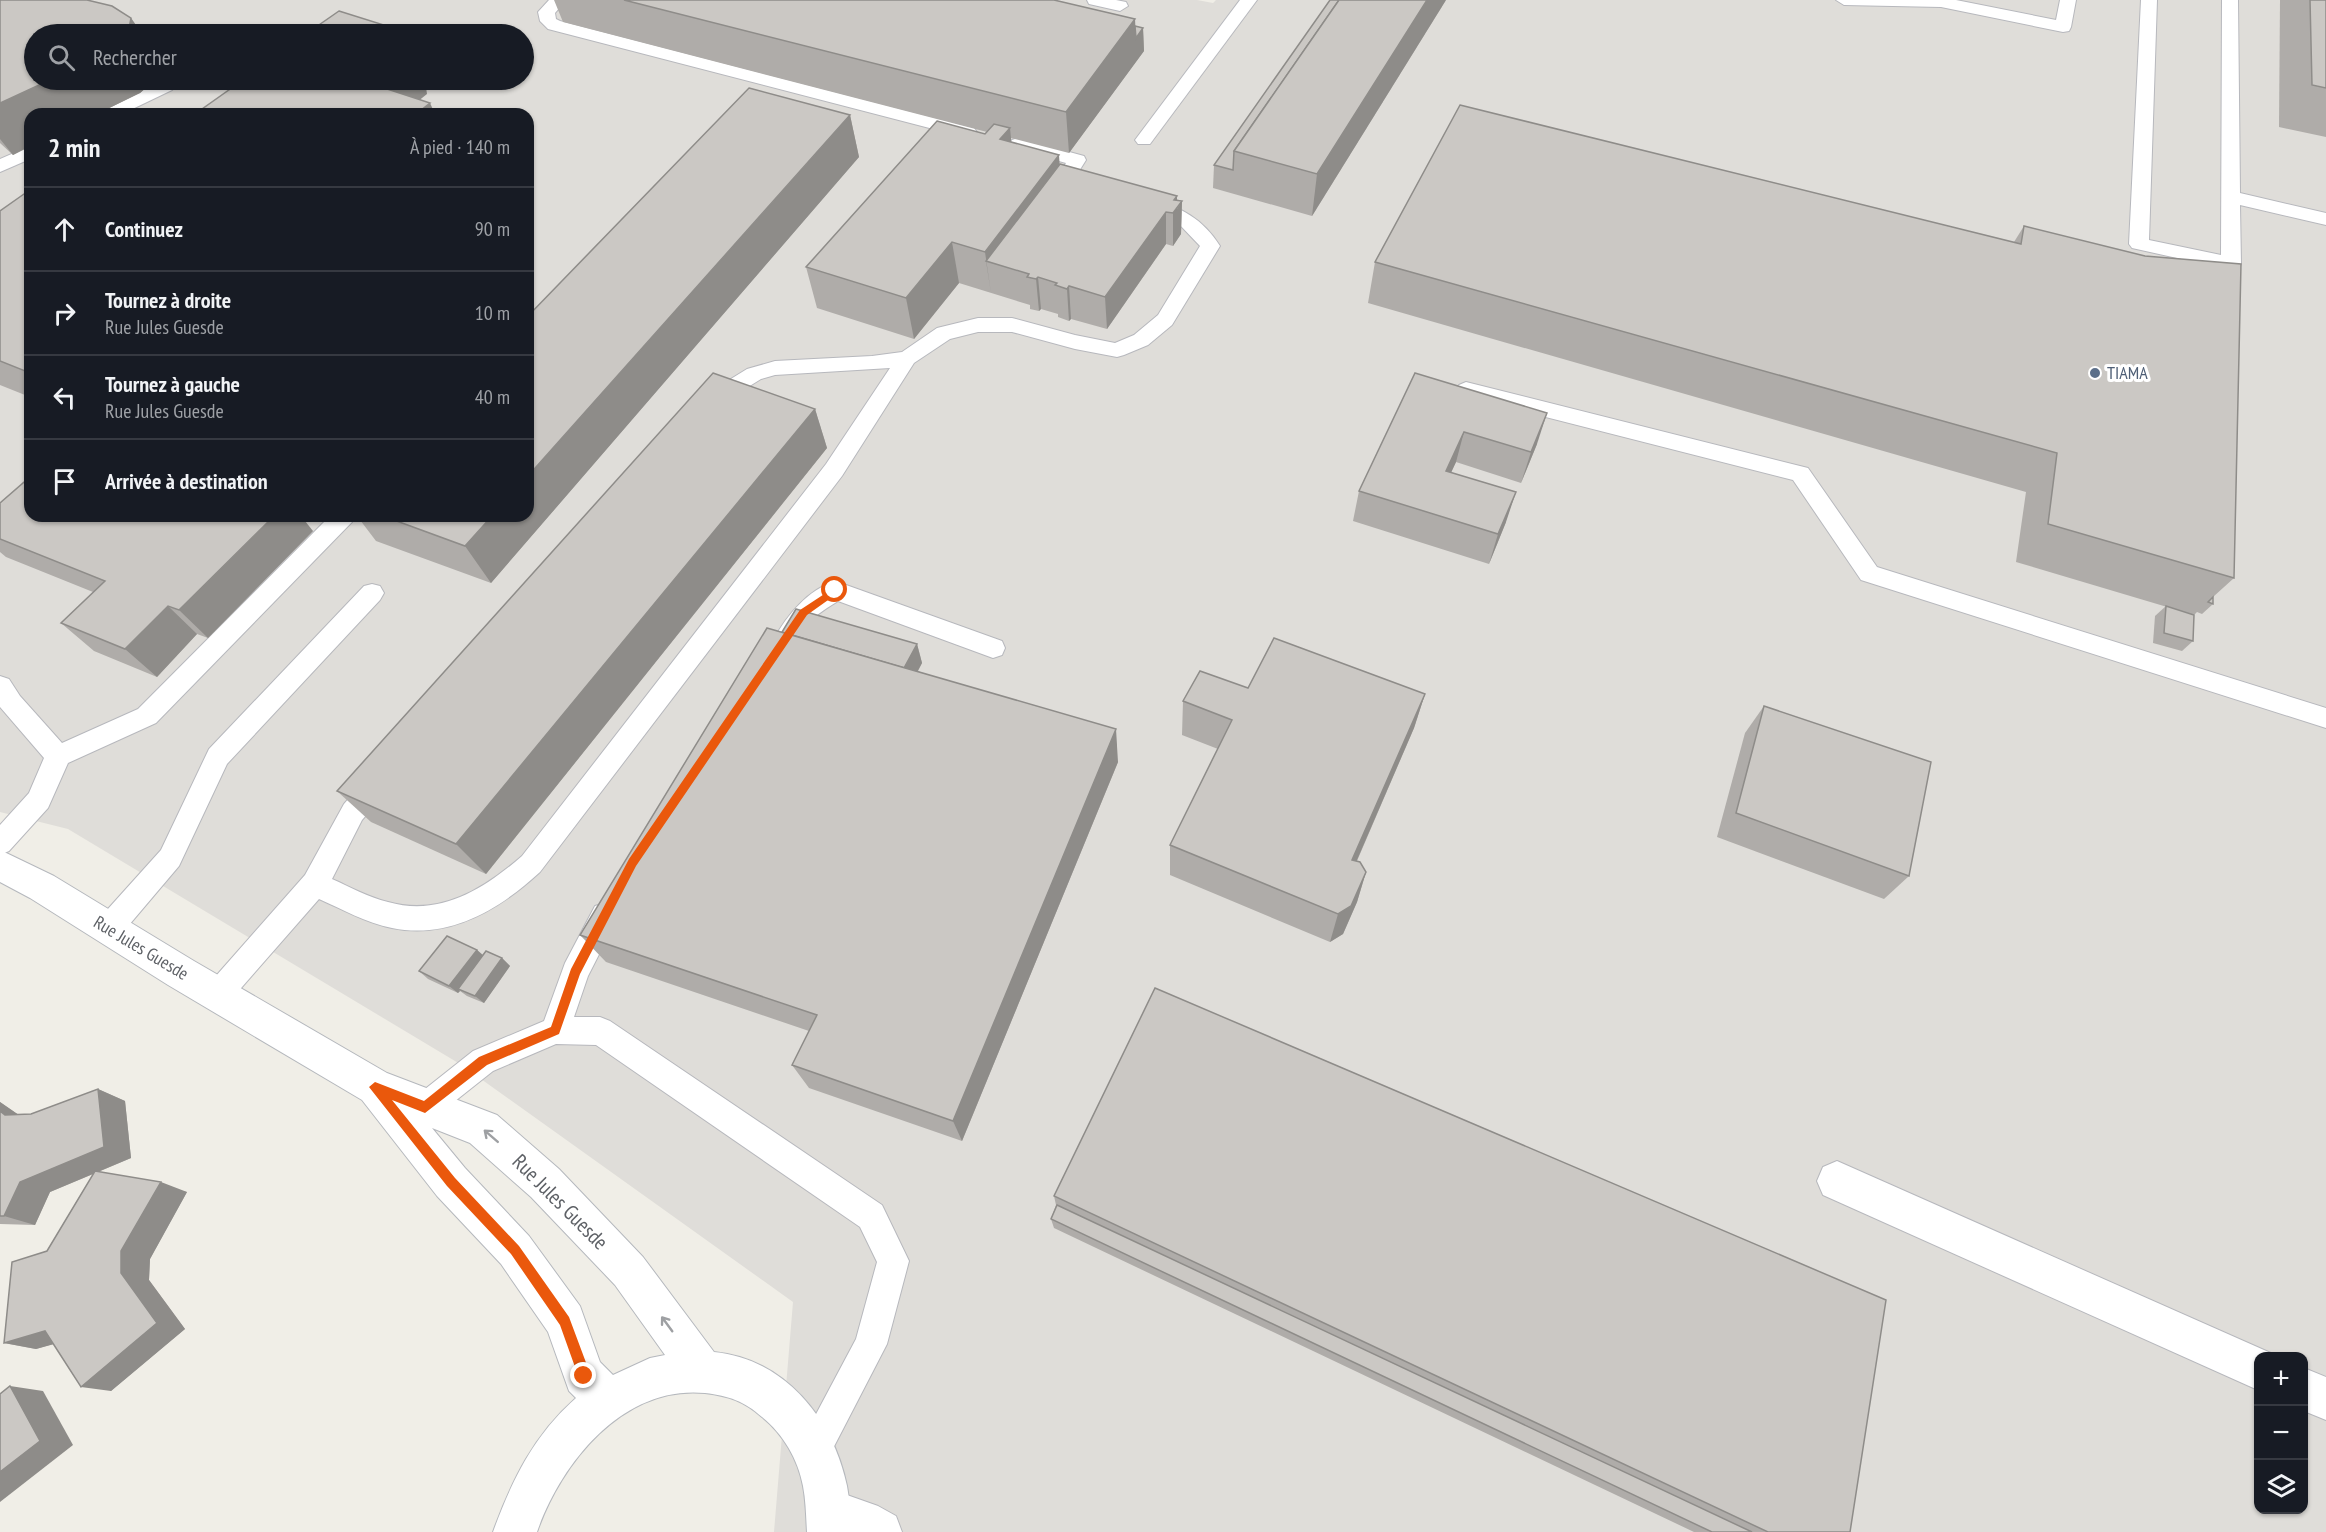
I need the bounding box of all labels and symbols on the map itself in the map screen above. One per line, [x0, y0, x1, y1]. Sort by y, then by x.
place label: TIAMA [2107, 361, 2148, 384]
marker: TIAMA [2088, 366, 2102, 380]
route start [821, 576, 847, 602]
street label: Rue Jules Guesde [90, 910, 193, 985]
one-way arrow [483, 1130, 499, 1143]
street label: Rue Jules Guesde [507, 1148, 614, 1255]
one-way arrow [661, 1316, 673, 1332]
route end [570, 1362, 596, 1388]

